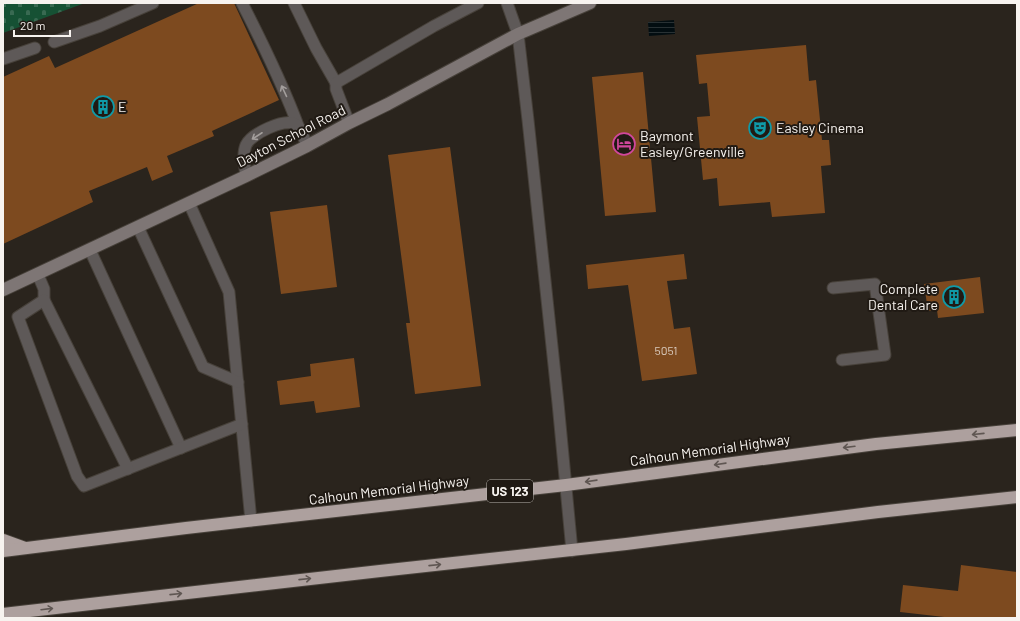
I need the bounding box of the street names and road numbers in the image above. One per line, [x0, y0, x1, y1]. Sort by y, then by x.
street label: Dayton School Road [233, 101, 348, 170]
street label: Calhoun Memorial Highway [629, 430, 791, 469]
street label: Calhoun Memorial Highway [308, 471, 471, 508]
road number: US 123 [487, 480, 533, 502]

